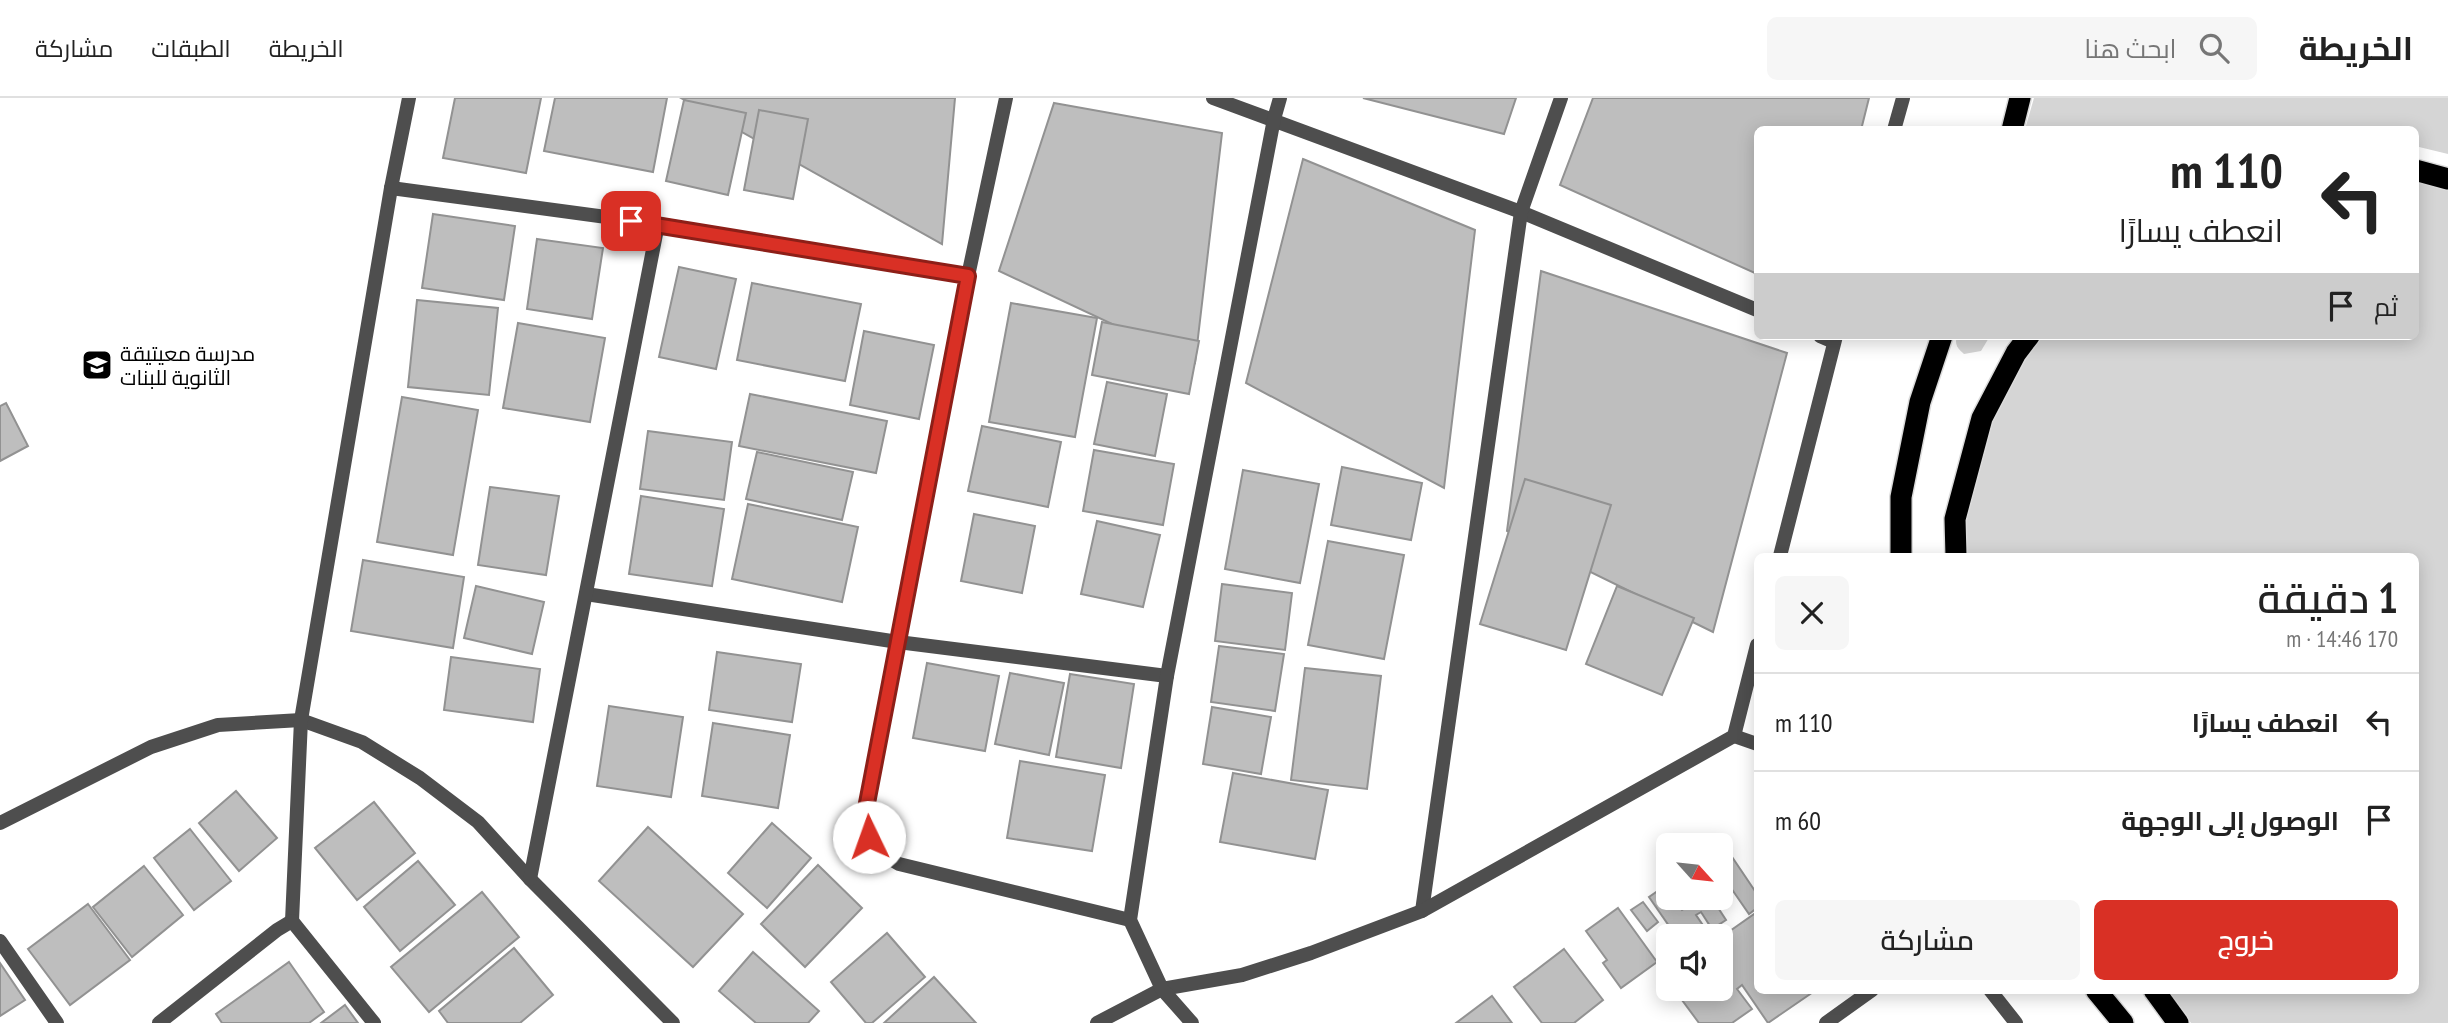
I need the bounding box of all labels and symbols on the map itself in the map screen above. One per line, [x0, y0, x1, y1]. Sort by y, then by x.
pin [601, 191, 661, 251]
place label: مدرسة معيتيقة الثانوية للبنات [120, 340, 255, 391]
school or university icon: مدرسة معيتيقة الثانوية للبنات [80, 348, 114, 382]
position arrow [832, 800, 906, 874]
north arrow [1656, 833, 1732, 910]

